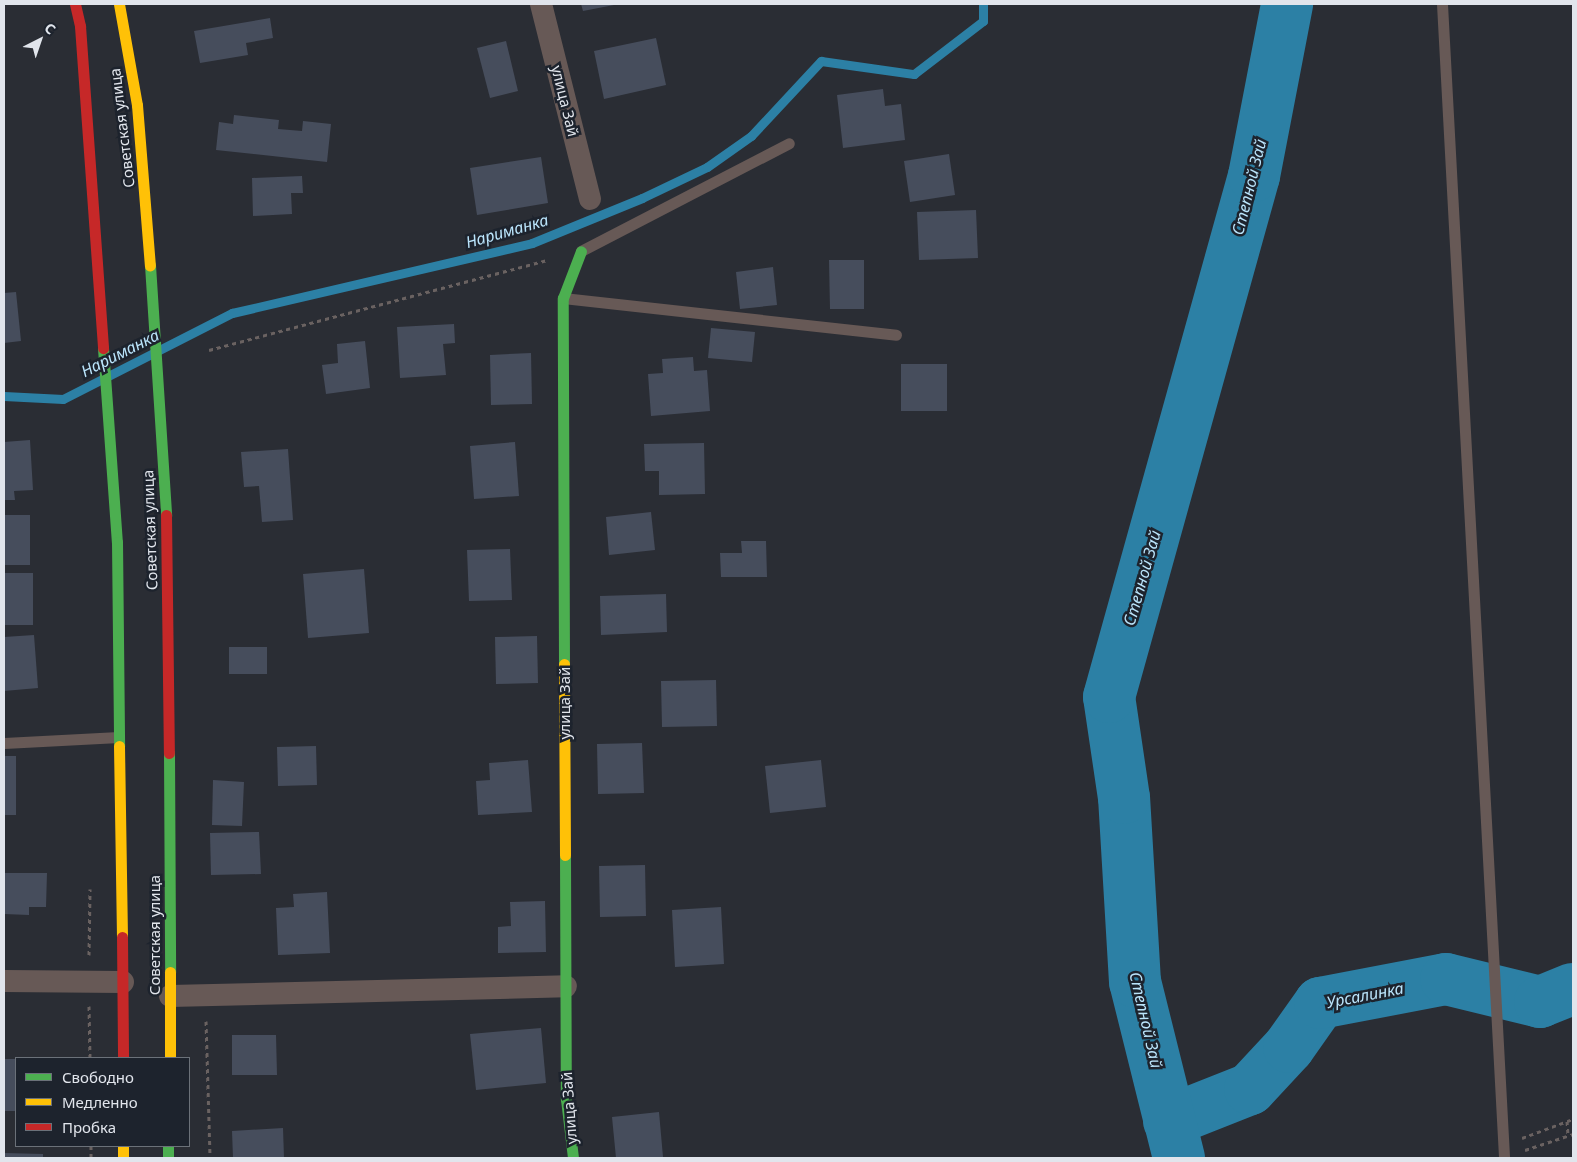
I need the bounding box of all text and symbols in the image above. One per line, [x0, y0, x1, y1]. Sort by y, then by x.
north arrow [15, 15, 65, 65]
text: С [41, 18, 60, 38]
street label: улица Зай [547, 64, 583, 138]
street label: Советская улица [106, 67, 138, 189]
water label: Степной Зай [1228, 137, 1270, 237]
water label: Нариманка [463, 210, 551, 252]
water label: Нариманка [78, 325, 162, 381]
street label: Советская улица [139, 470, 161, 590]
water label: Степной Зай [1119, 528, 1165, 628]
street label: улица Зай [556, 667, 574, 739]
street label: Советская улица [146, 875, 164, 995]
water label: Степной Зай [1126, 970, 1166, 1070]
water label: Урсалинка [1325, 978, 1405, 1012]
legend [15, 1057, 190, 1147]
text: Свободно [62, 1067, 134, 1087]
street label: улица Зай [557, 1071, 581, 1145]
text: Медленно [62, 1092, 138, 1112]
text: Пробка [62, 1117, 116, 1137]

